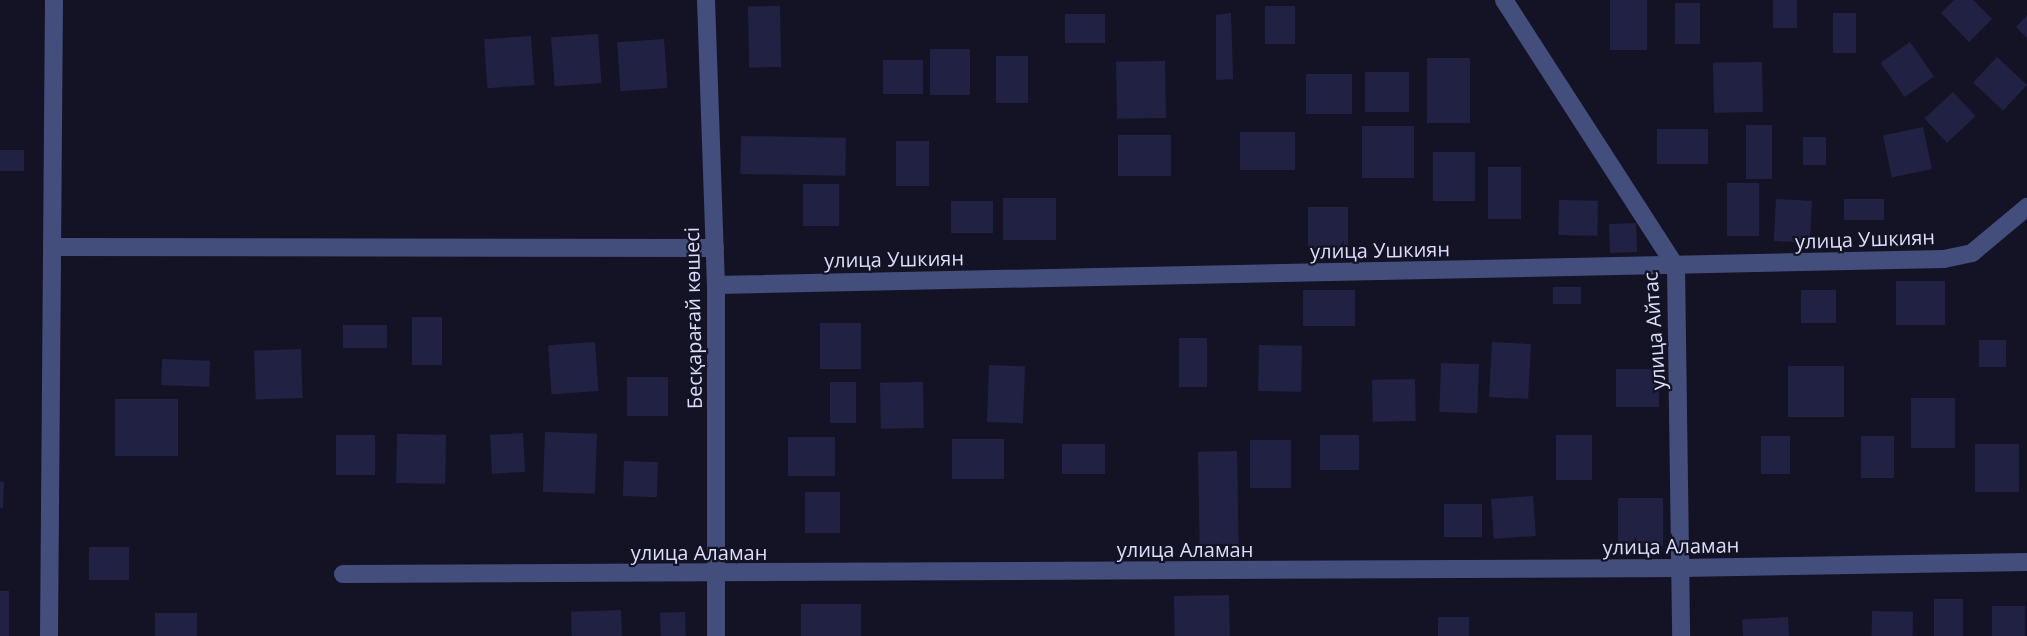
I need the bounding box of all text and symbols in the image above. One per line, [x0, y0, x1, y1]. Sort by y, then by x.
street label: улица Ушкиян [1795, 225, 1935, 253]
street label: Бесқарағай көшесі [679, 227, 707, 409]
street label: улица Ушкиян [1310, 237, 1450, 263]
street label: улица Ушкиян [824, 246, 964, 272]
street label: улица Айтас [1638, 271, 1670, 391]
street label: улица Аламан [1602, 533, 1740, 559]
street label: улица Аламан [1117, 537, 1253, 561]
street label: улица Аламан [631, 540, 767, 564]

